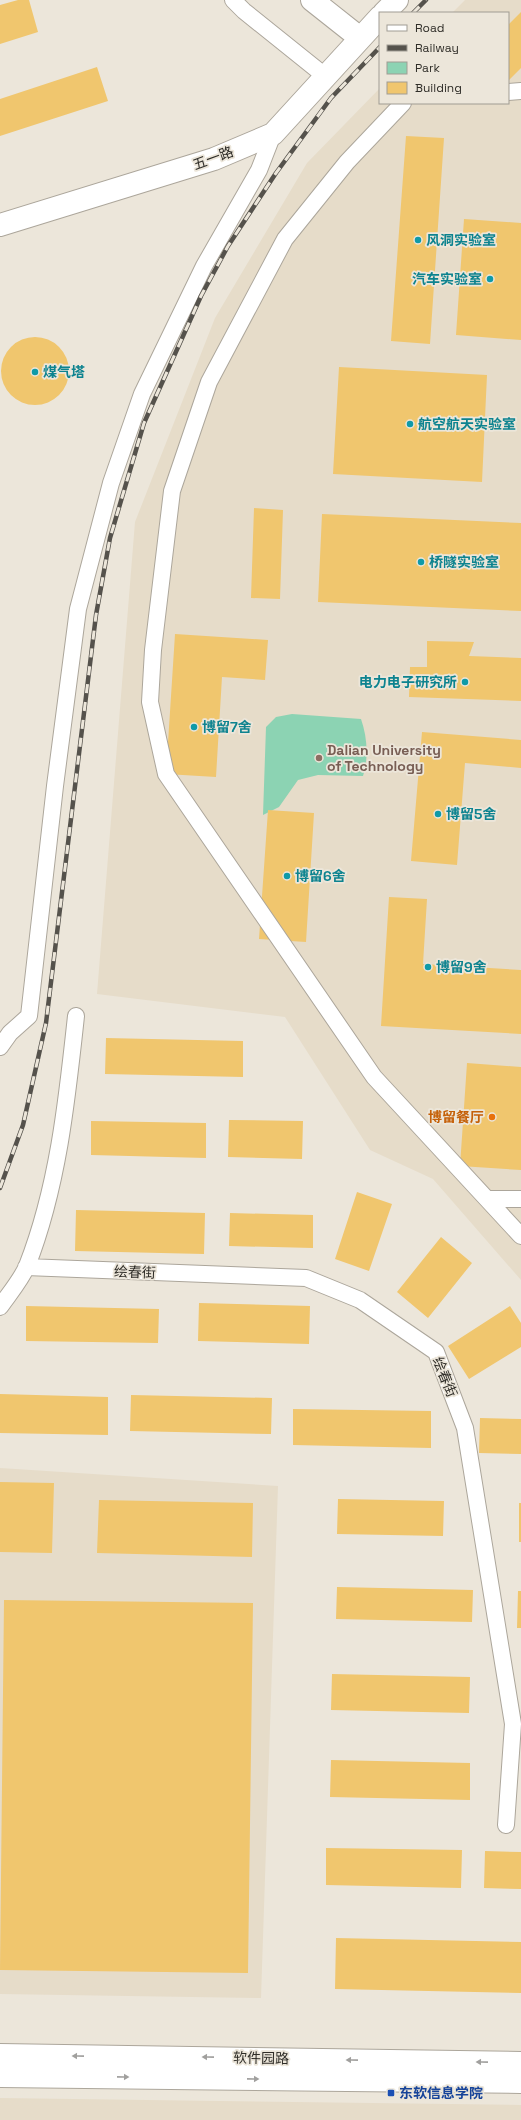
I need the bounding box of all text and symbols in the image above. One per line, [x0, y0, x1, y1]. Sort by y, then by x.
legend [379, 12, 509, 104]
text: Road [415, 20, 444, 36]
text: Railway [415, 40, 459, 56]
text: Park [415, 60, 440, 76]
text: Building [415, 80, 462, 96]
street label: 五一路 [190, 142, 236, 174]
place label: 风洞实验室 [426, 231, 496, 249]
marker: 风洞实验室 [413, 235, 423, 245]
place label: 汽车实验室 [412, 270, 482, 288]
marker: 汽车实验室 [485, 274, 495, 284]
place label: 煤气塔 [43, 363, 85, 381]
marker: 煤气塔 [30, 367, 40, 377]
place label: 航空航天实验室 [418, 415, 516, 433]
marker: 航空航天实验室 [405, 419, 415, 429]
place label: 桥隧实验室 [429, 553, 499, 571]
marker: 桥隧实验室 [416, 557, 426, 567]
place label: 电力电子研究所 [359, 673, 457, 691]
marker: 电力电子研究所 [460, 677, 470, 687]
place label: 博留7舍 [202, 718, 252, 736]
marker: 博留7舍 [189, 722, 199, 732]
place label: Dalian University of Technology [327, 741, 441, 775]
marker: Dalian University of Technology [314, 753, 324, 763]
place label: 博留5舍 [446, 805, 496, 823]
marker: 博留5舍 [433, 809, 443, 819]
place label: 博留6舍 [295, 867, 346, 885]
marker: 博留6舍 [282, 871, 292, 881]
place label: 博留9舍 [436, 958, 487, 976]
marker: 博留9舍 [423, 962, 433, 972]
place label: 博留餐厅 [428, 1108, 484, 1126]
marker: 博留餐厅 [487, 1112, 497, 1122]
street label: 绘春街 [114, 1262, 156, 1282]
street label: 绘春街 [429, 1354, 461, 1400]
street label: 软件园路 [233, 2049, 289, 2067]
one-way arrow [71, 2053, 84, 2059]
one-way arrow [202, 2054, 214, 2061]
one-way arrow [345, 2057, 358, 2063]
one-way arrow [475, 2059, 488, 2065]
one-way arrow [117, 2074, 130, 2080]
one-way arrow [247, 2076, 260, 2082]
place label: 东软信息学院 [399, 2084, 483, 2102]
marker: 东软信息学院 [386, 2088, 396, 2098]

